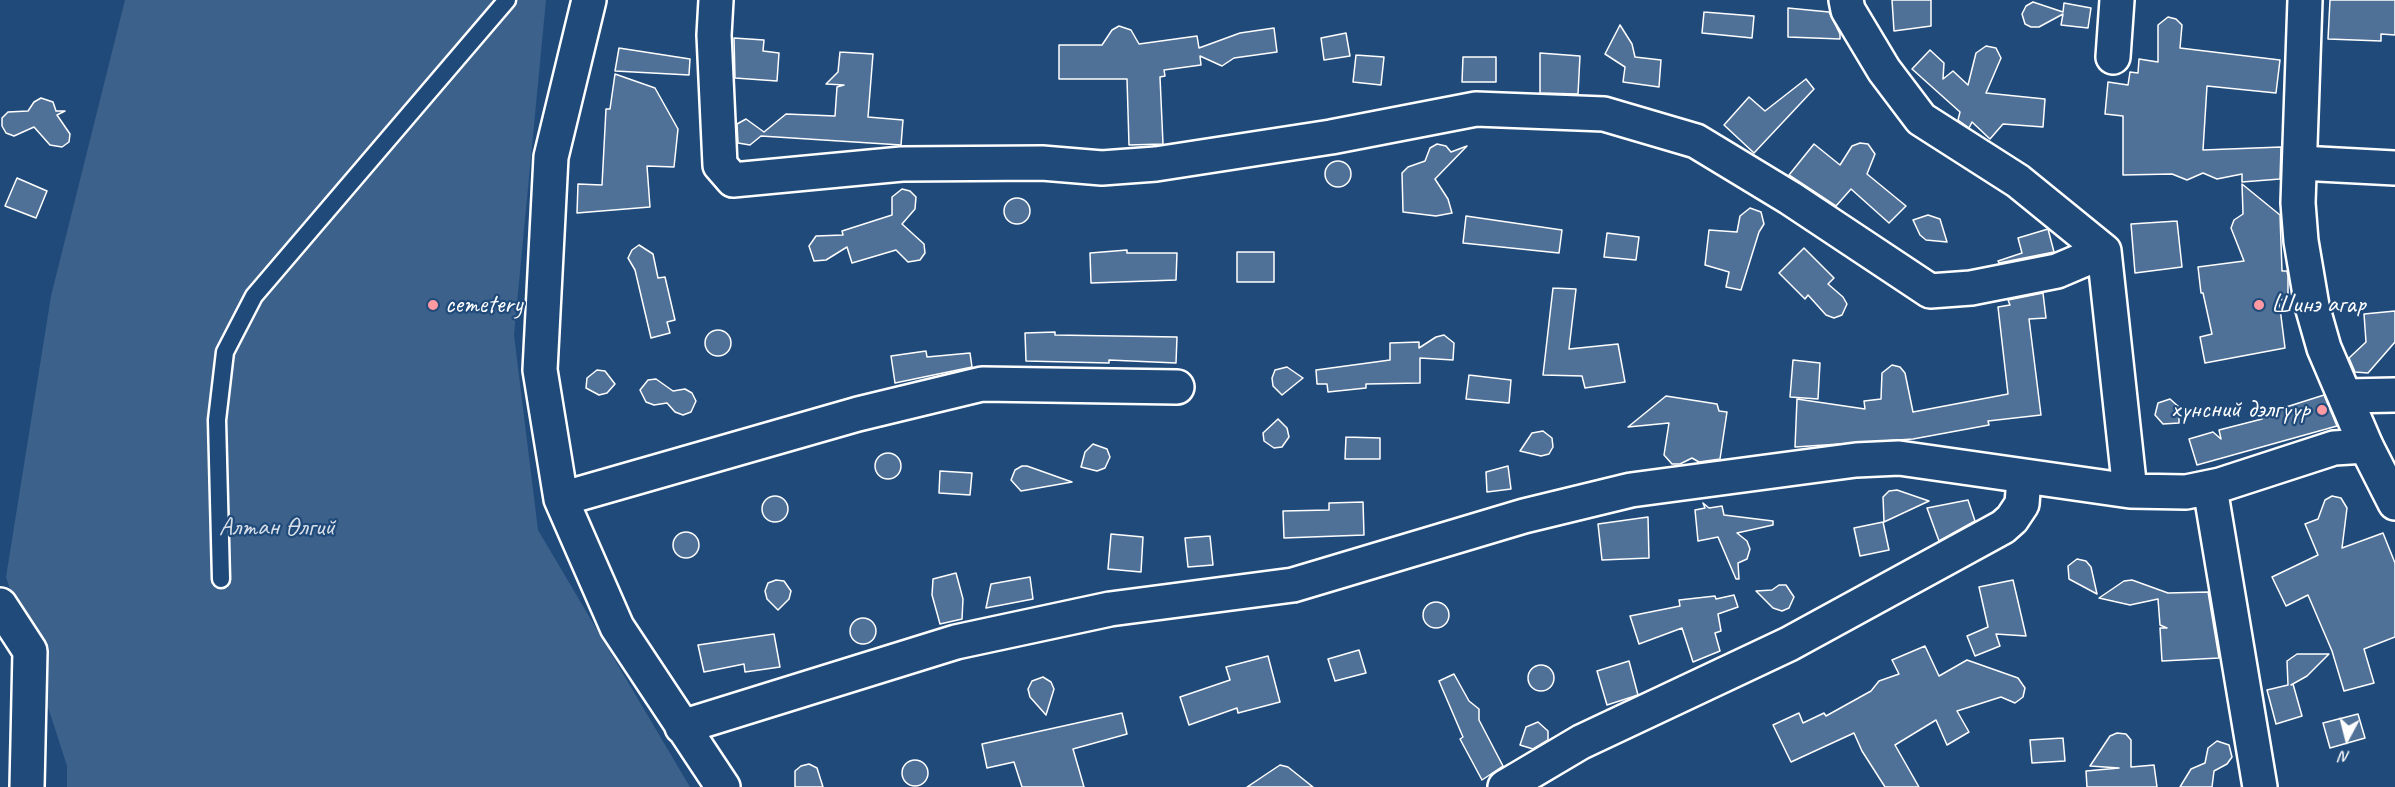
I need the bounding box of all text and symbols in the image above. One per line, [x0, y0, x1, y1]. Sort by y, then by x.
place label: cemetery [445, 289, 522, 321]
place label: Шинэ агар [2271, 289, 2366, 321]
marker: cemetery [426, 298, 440, 312]
marker: Шинэ агар [2252, 298, 2266, 312]
place label: хүнсний дэлгүүр [2171, 394, 2310, 426]
marker: хүнсний дэлгүүр [2315, 403, 2329, 417]
park label: Алтан Өлгий [219, 512, 335, 544]
north arrow [2317, 709, 2377, 769]
text: N [2339, 746, 2351, 767]

